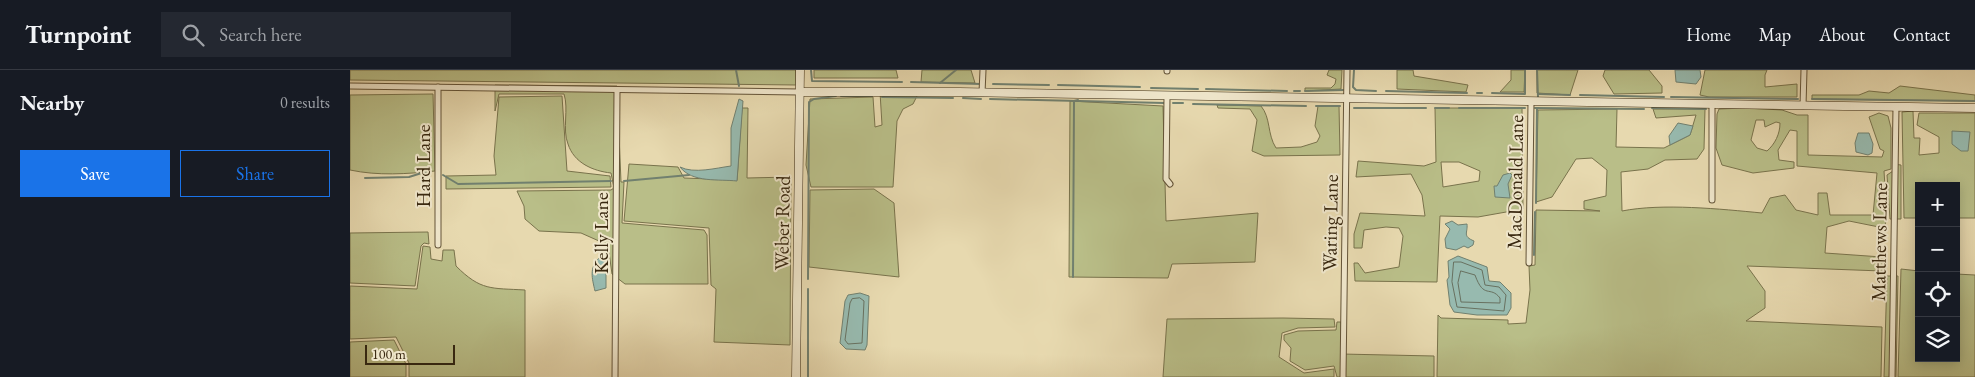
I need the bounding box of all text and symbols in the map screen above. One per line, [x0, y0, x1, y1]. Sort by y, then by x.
search box [161, 12, 511, 57]
text: Turnpoint [25, 19, 131, 50]
icon: search [179, 21, 207, 49]
text: Search here [219, 22, 302, 47]
text: Home [1686, 23, 1731, 46]
text: Map [1759, 23, 1791, 46]
text: About [1819, 23, 1865, 46]
text: Contact [1893, 23, 1950, 46]
text: Nearby [20, 89, 84, 116]
text: 0 results [280, 92, 330, 113]
street label: MacDonald Lane [1501, 114, 1529, 249]
street label: Hard Lane [410, 124, 436, 208]
button: Save [20, 150, 170, 197]
button: Share [180, 150, 330, 197]
street label: Waring Lane [1316, 174, 1344, 272]
street label: Weber Road [768, 175, 796, 271]
street label: Matthews Lane [1865, 182, 1893, 301]
map controls [1915, 182, 1960, 362]
button: + [1915, 182, 1960, 227]
street label: Kelly Lane [588, 192, 614, 274]
button: − [1915, 227, 1960, 272]
button: locate [1915, 272, 1960, 317]
button: layers [1915, 317, 1960, 362]
scale bar [365, 342, 455, 365]
text: 100 m [372, 345, 406, 363]

